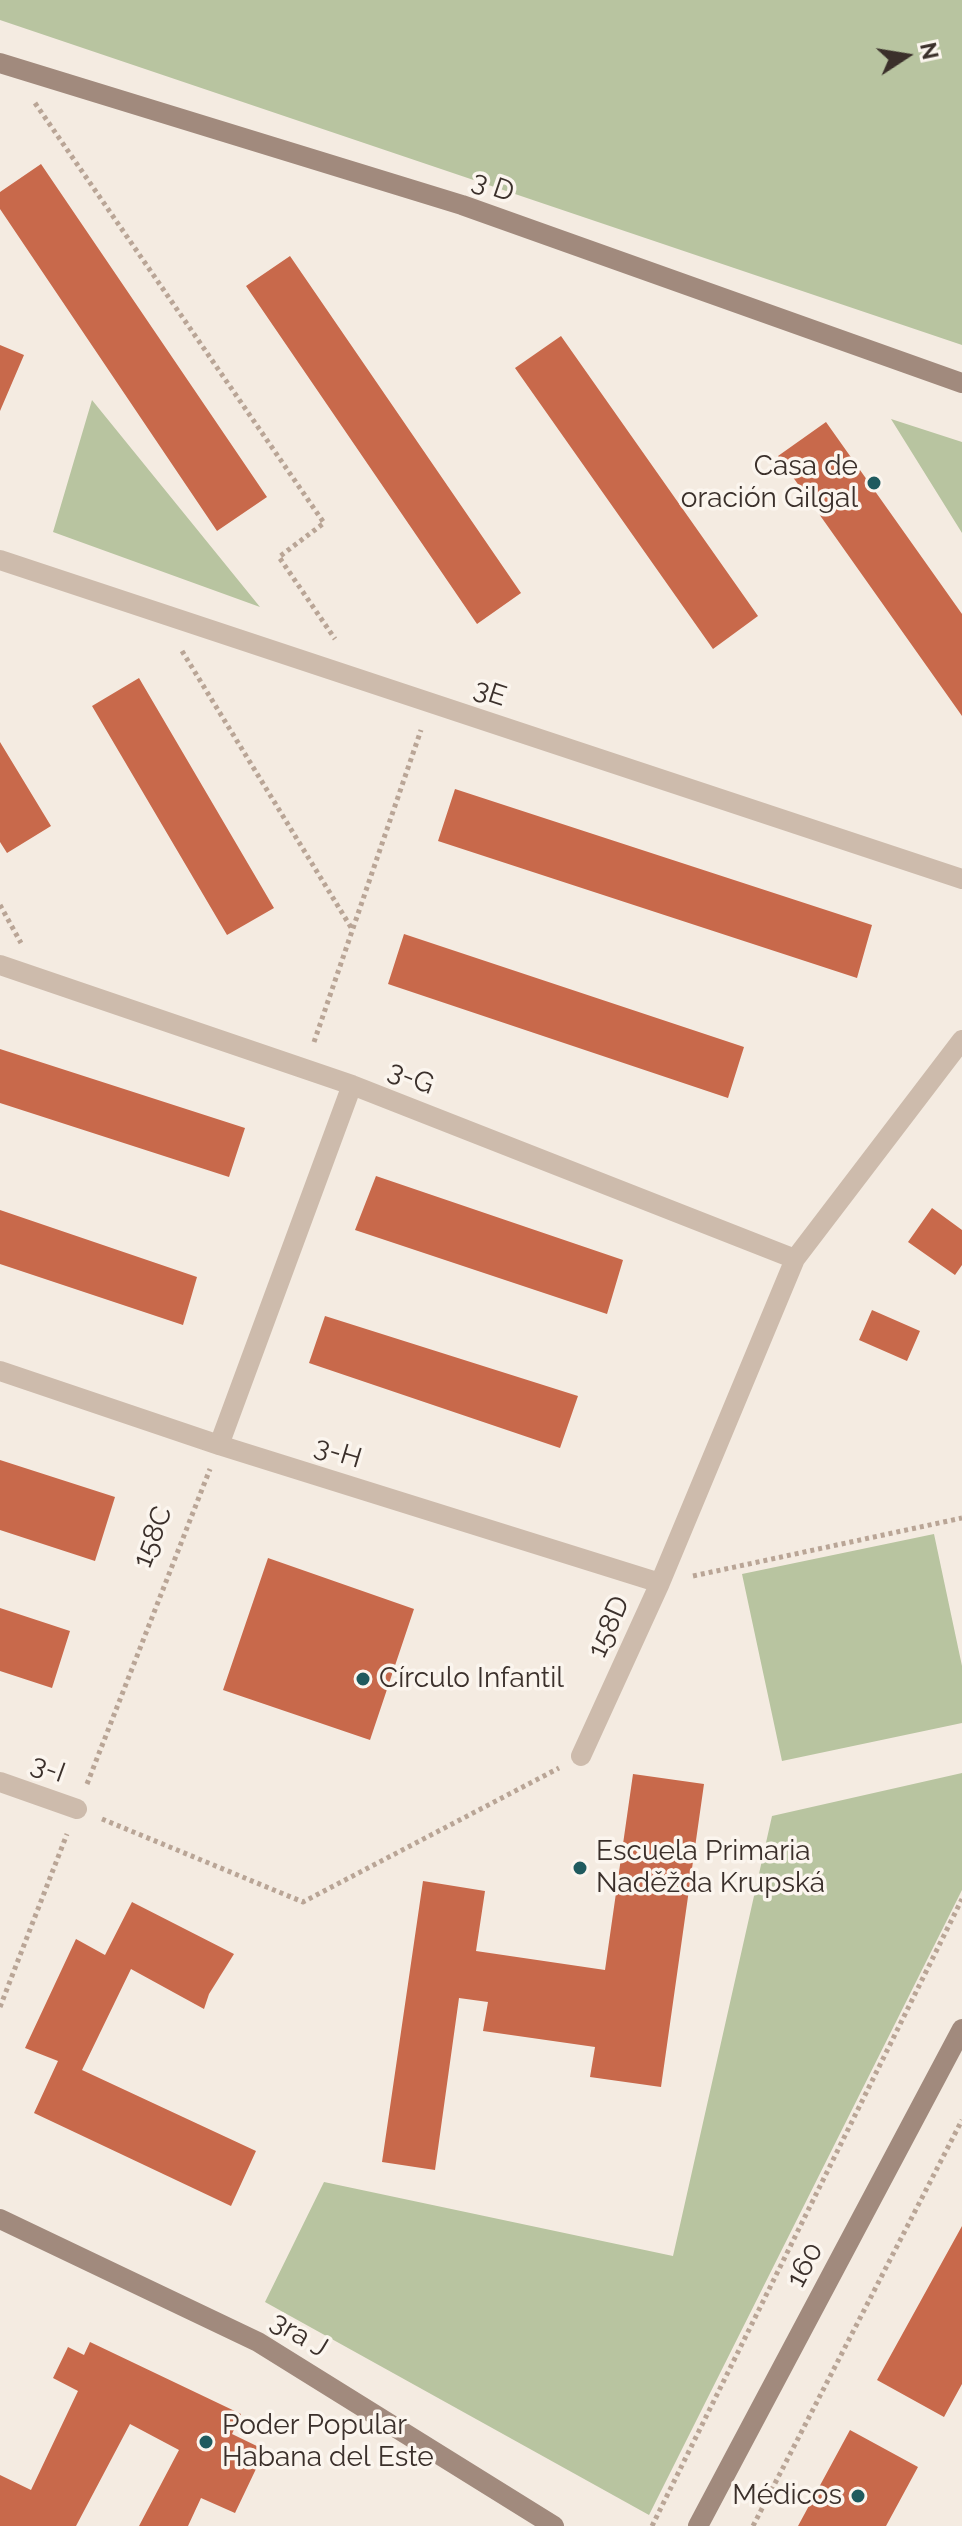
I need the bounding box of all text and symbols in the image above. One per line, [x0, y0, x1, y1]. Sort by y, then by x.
north arrow [866, 16, 946, 96]
text: N [915, 40, 944, 62]
street label: 3 D [468, 164, 518, 210]
place label: Casa de oración Gilgal [681, 450, 858, 516]
marker: Casa de oración Gilgal [865, 474, 883, 492]
street label: 3E [470, 672, 510, 714]
street label: 3-G [383, 1054, 439, 1102]
street label: 3-H [310, 1430, 366, 1476]
street label: 158C [126, 1502, 180, 1572]
street label: 158D [581, 1591, 637, 1663]
place label: Círculo Infantil [379, 1662, 564, 1696]
marker: Círculo Infantil [354, 1670, 372, 1688]
street label: 3-I [26, 1747, 70, 1791]
place label: Escuela Primaria Naděžda Krupská [596, 1835, 825, 1901]
marker: Escuela Primaria Naděžda Krupská [571, 1859, 589, 1877]
street label: 160 [779, 2237, 831, 2293]
street label: 3ra J [264, 2305, 334, 2365]
place label: Poder Popular Habana del Este [222, 2409, 434, 2475]
marker: Poder Popular Habana del Este [197, 2433, 215, 2451]
place label: Médicos [732, 2479, 842, 2513]
marker: Médicos [849, 2487, 867, 2505]

